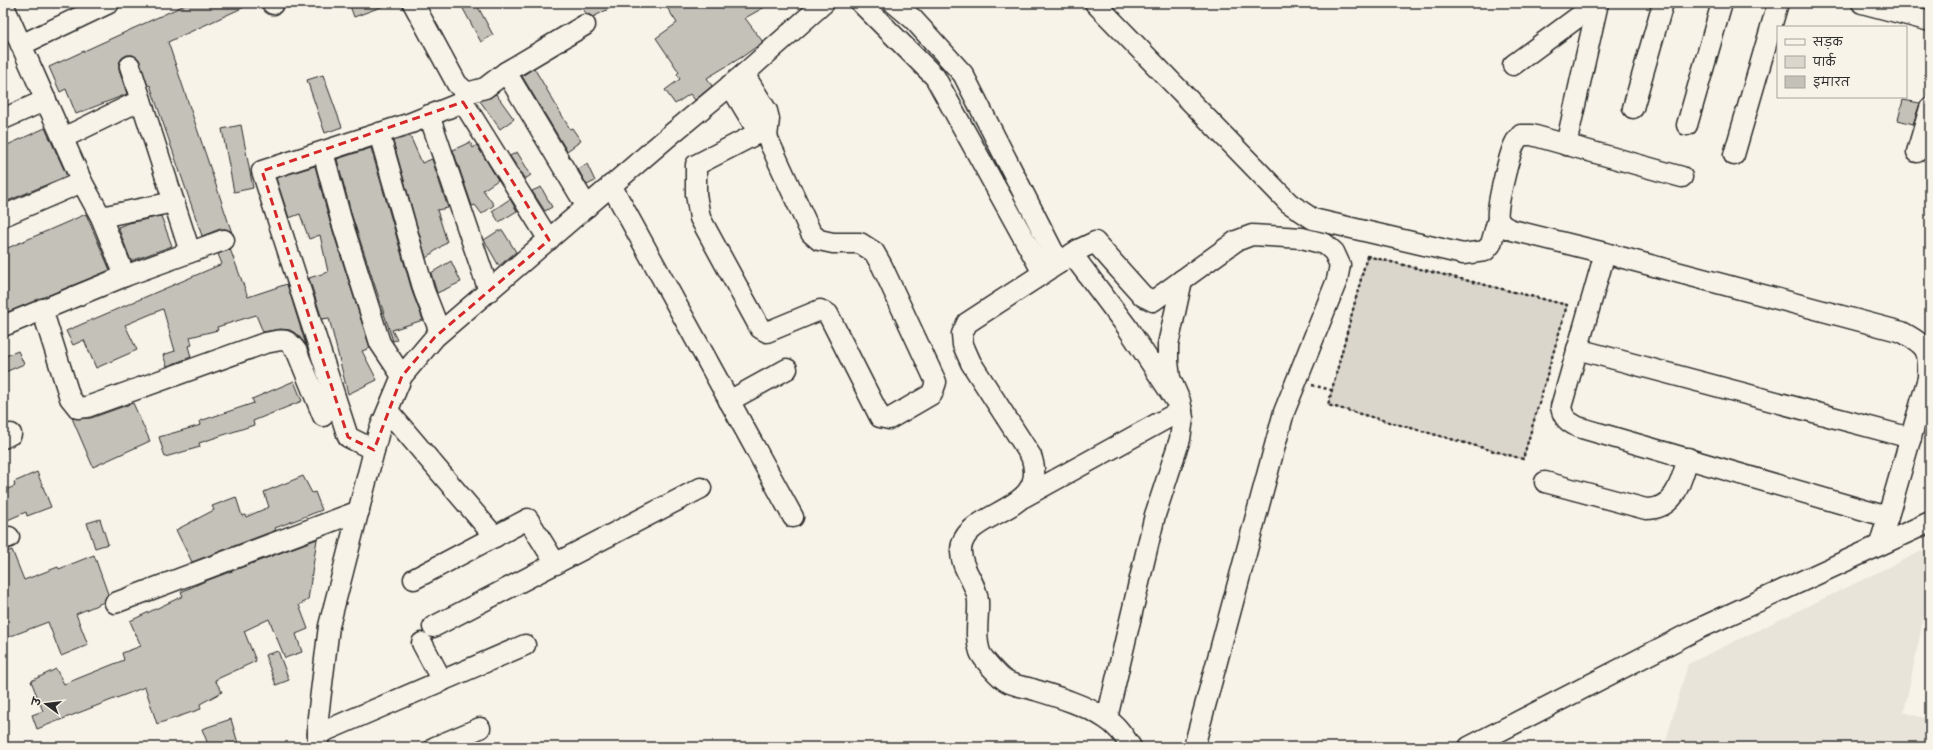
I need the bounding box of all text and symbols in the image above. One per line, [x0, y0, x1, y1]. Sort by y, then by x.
legend [1777, 26, 1907, 98]
text: सड़क [1812, 37, 1844, 51]
text: पार्क [1812, 52, 1837, 71]
text: इमारत [1813, 76, 1851, 91]
north arrow [26, 684, 66, 724]
text: उ [30, 695, 45, 708]

